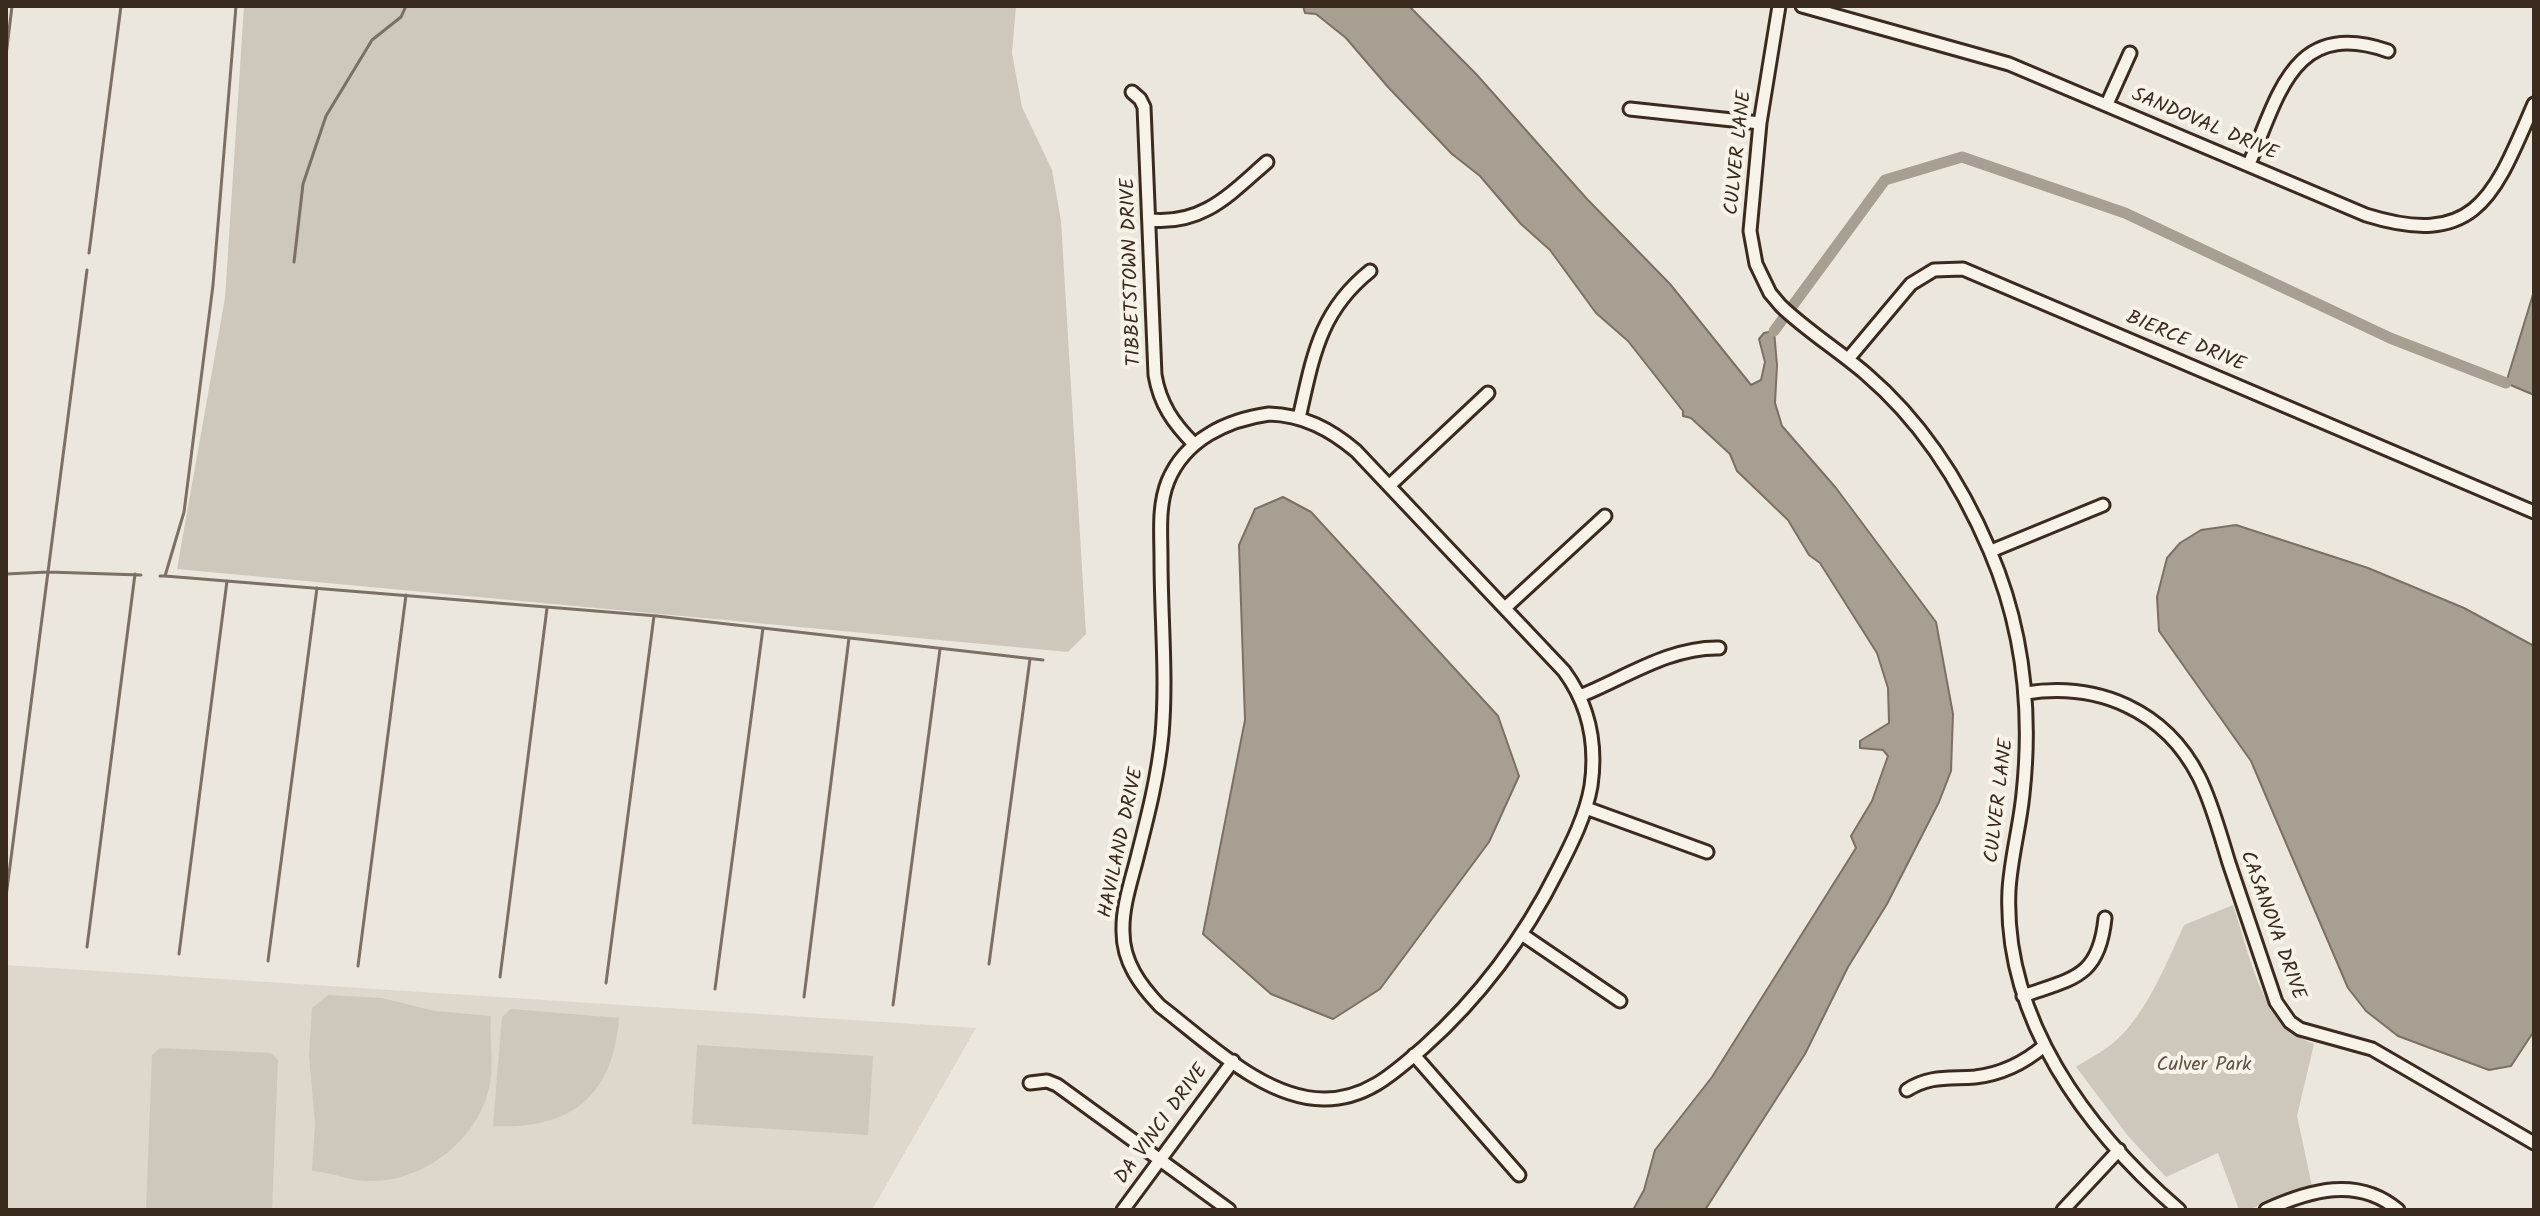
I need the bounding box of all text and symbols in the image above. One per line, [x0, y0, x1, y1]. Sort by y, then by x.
street label: SANDOVAL DRIVE [2127, 84, 2281, 168]
street label: CULVER LANE [1722, 89, 1758, 217]
street label: TIBBETSTOWN DRIVE [1118, 177, 1148, 367]
street label: BIERCE DRIVE [2122, 307, 2248, 379]
street label: CULVER LANE [1981, 737, 2021, 865]
street label: HAVILAND DRIVE [1095, 766, 1151, 920]
street label: CASANOVA DRIVE [2233, 848, 2309, 1004]
park label: Culver Park [2157, 1055, 2251, 1079]
street label: DA VINCI DRIVE [1111, 1060, 1215, 1190]

